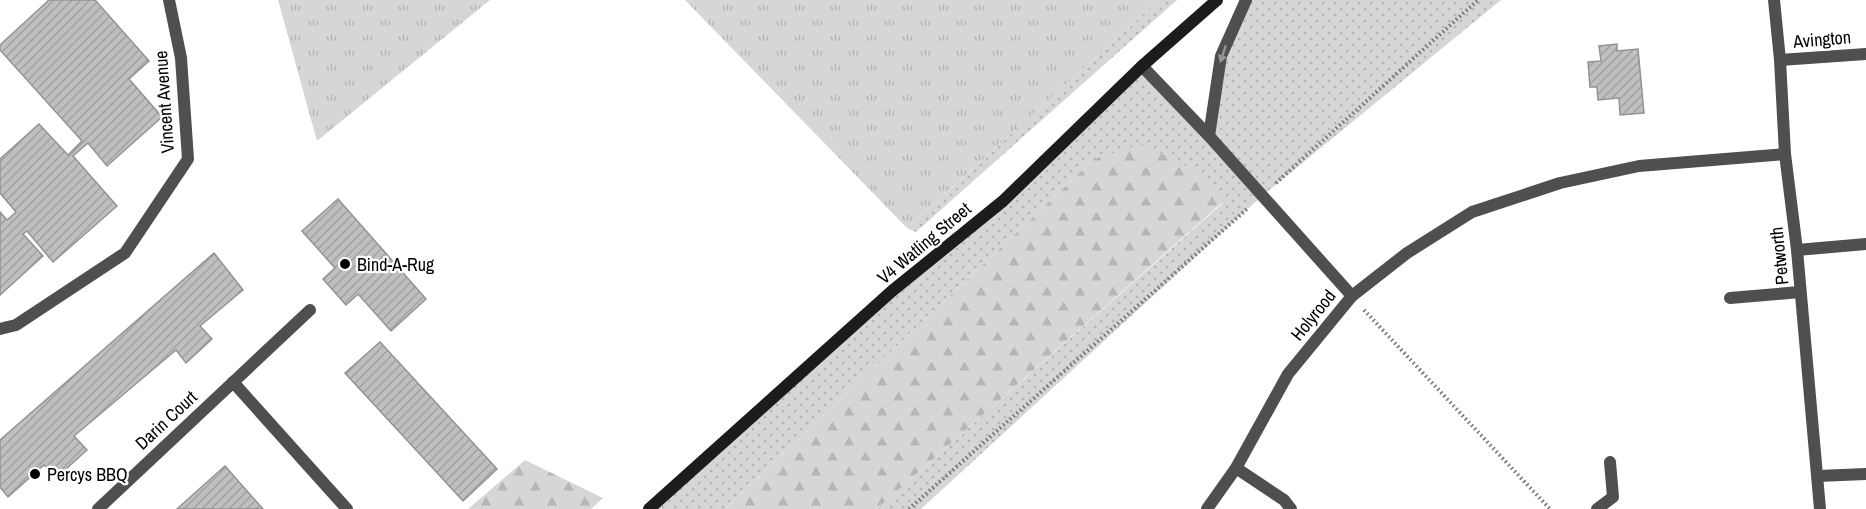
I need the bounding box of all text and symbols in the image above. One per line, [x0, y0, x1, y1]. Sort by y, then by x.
street label: Avington [1791, 24, 1852, 54]
one-way arrow [1218, 45, 1228, 63]
street label: Vincent Avenue [148, 50, 180, 154]
street label: V4 Watling Street [872, 196, 976, 290]
street label: Petworth [1764, 226, 1794, 286]
place label: Bind-A-Rug [357, 252, 435, 277]
marker: Bind-A-Rug [338, 257, 352, 271]
street label: Holyrood [1285, 284, 1341, 346]
street label: Darin Court [130, 385, 202, 455]
place label: Percys BBQ [47, 462, 127, 487]
marker: Percys BBQ [28, 467, 42, 481]

